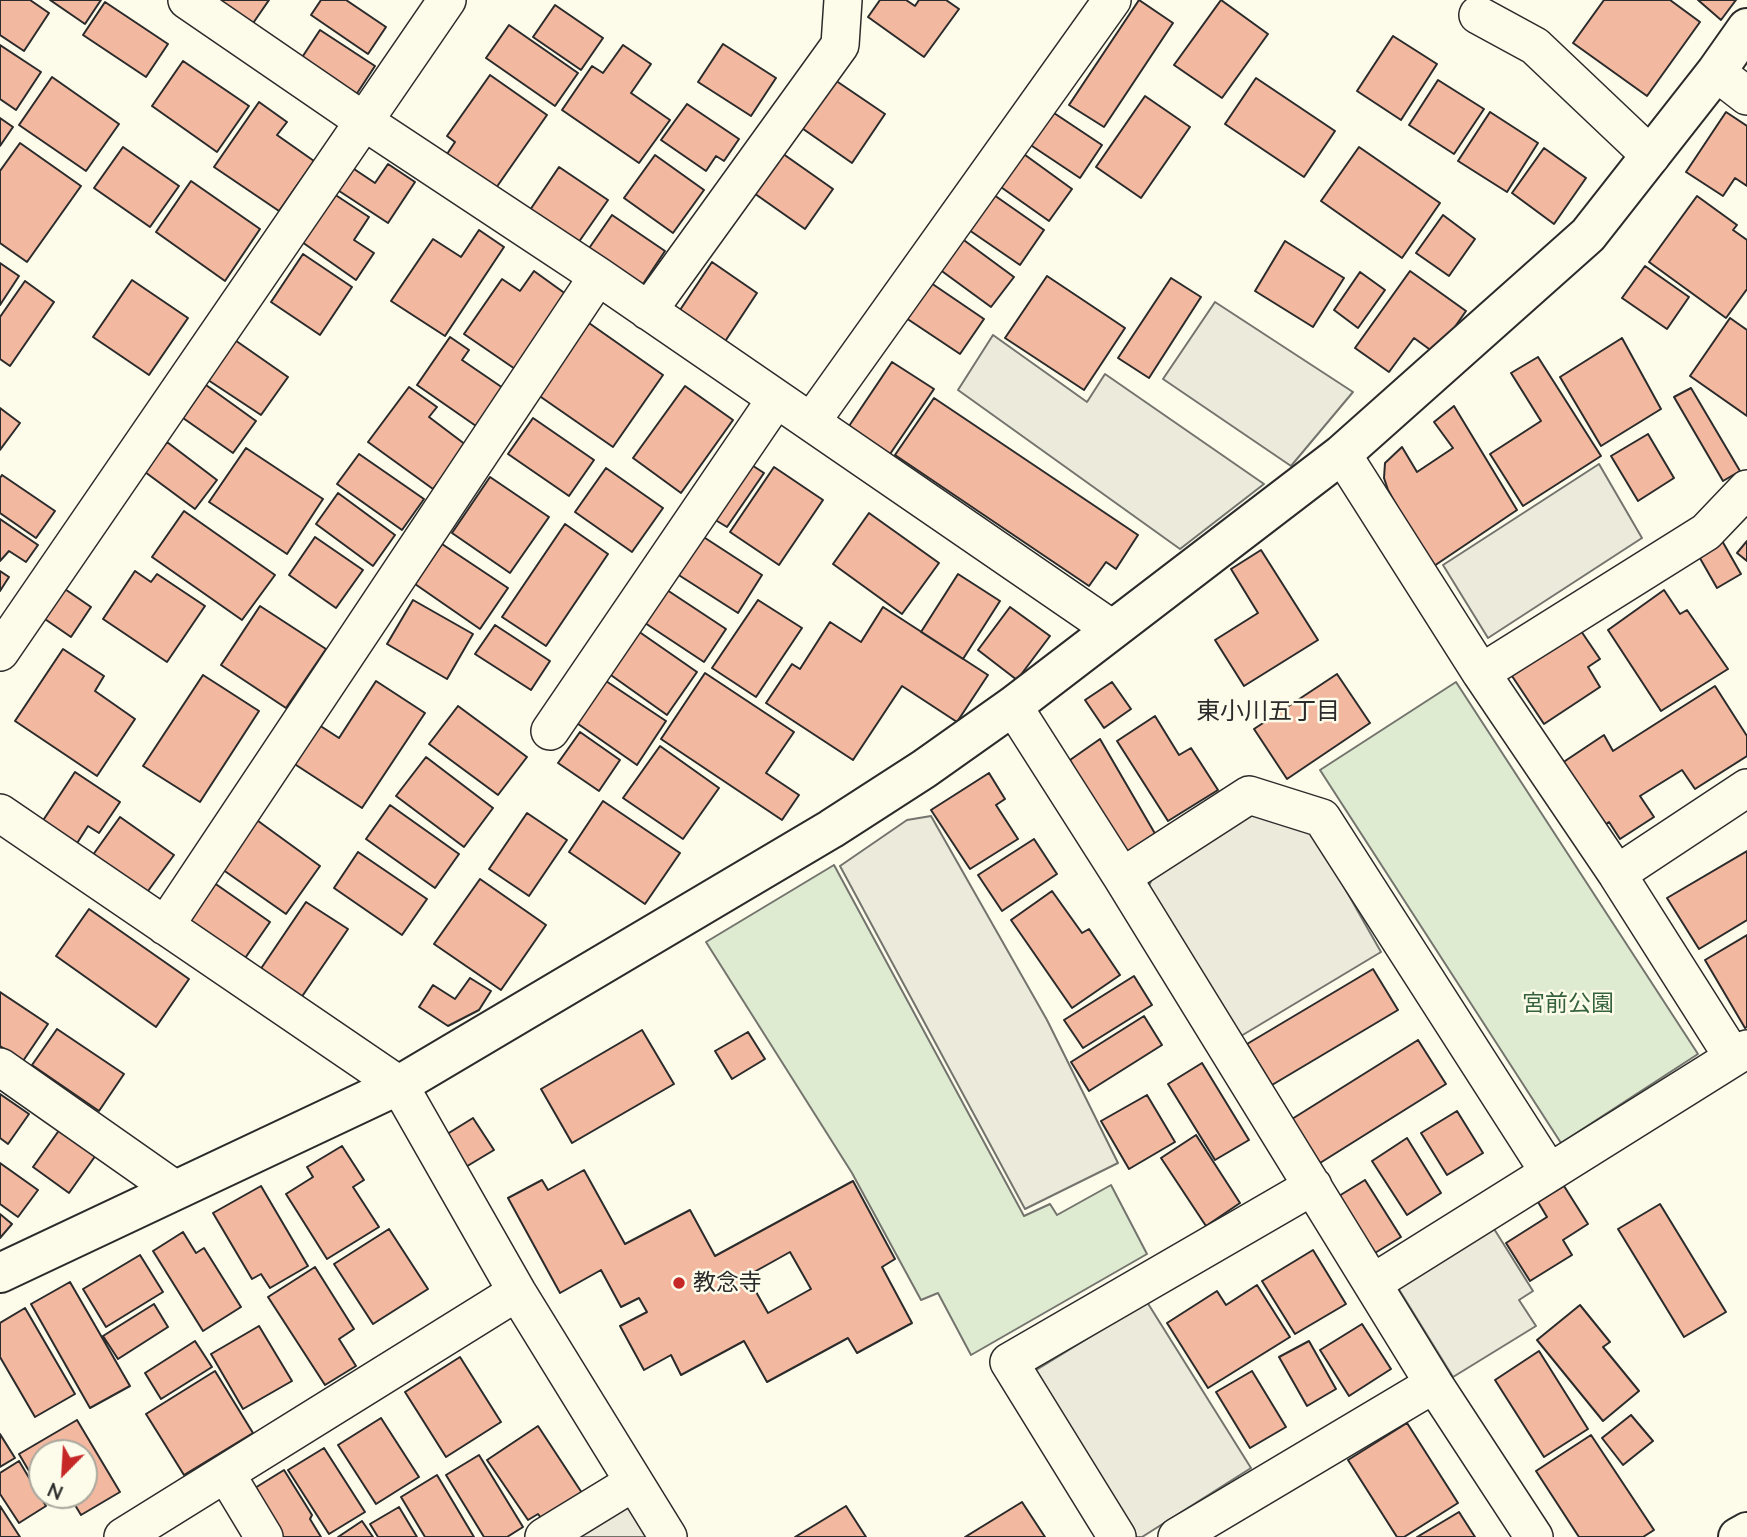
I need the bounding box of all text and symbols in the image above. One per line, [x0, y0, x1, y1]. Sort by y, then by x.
district label: 東小川五丁目 [1196, 697, 1340, 725]
park label: 宮前公園 [1522, 990, 1614, 1018]
place label: 教念寺 [693, 1269, 762, 1297]
marker: 教念寺 [671, 1275, 687, 1291]
north arrow [28, 1439, 98, 1509]
text: N [44, 1478, 66, 1505]

